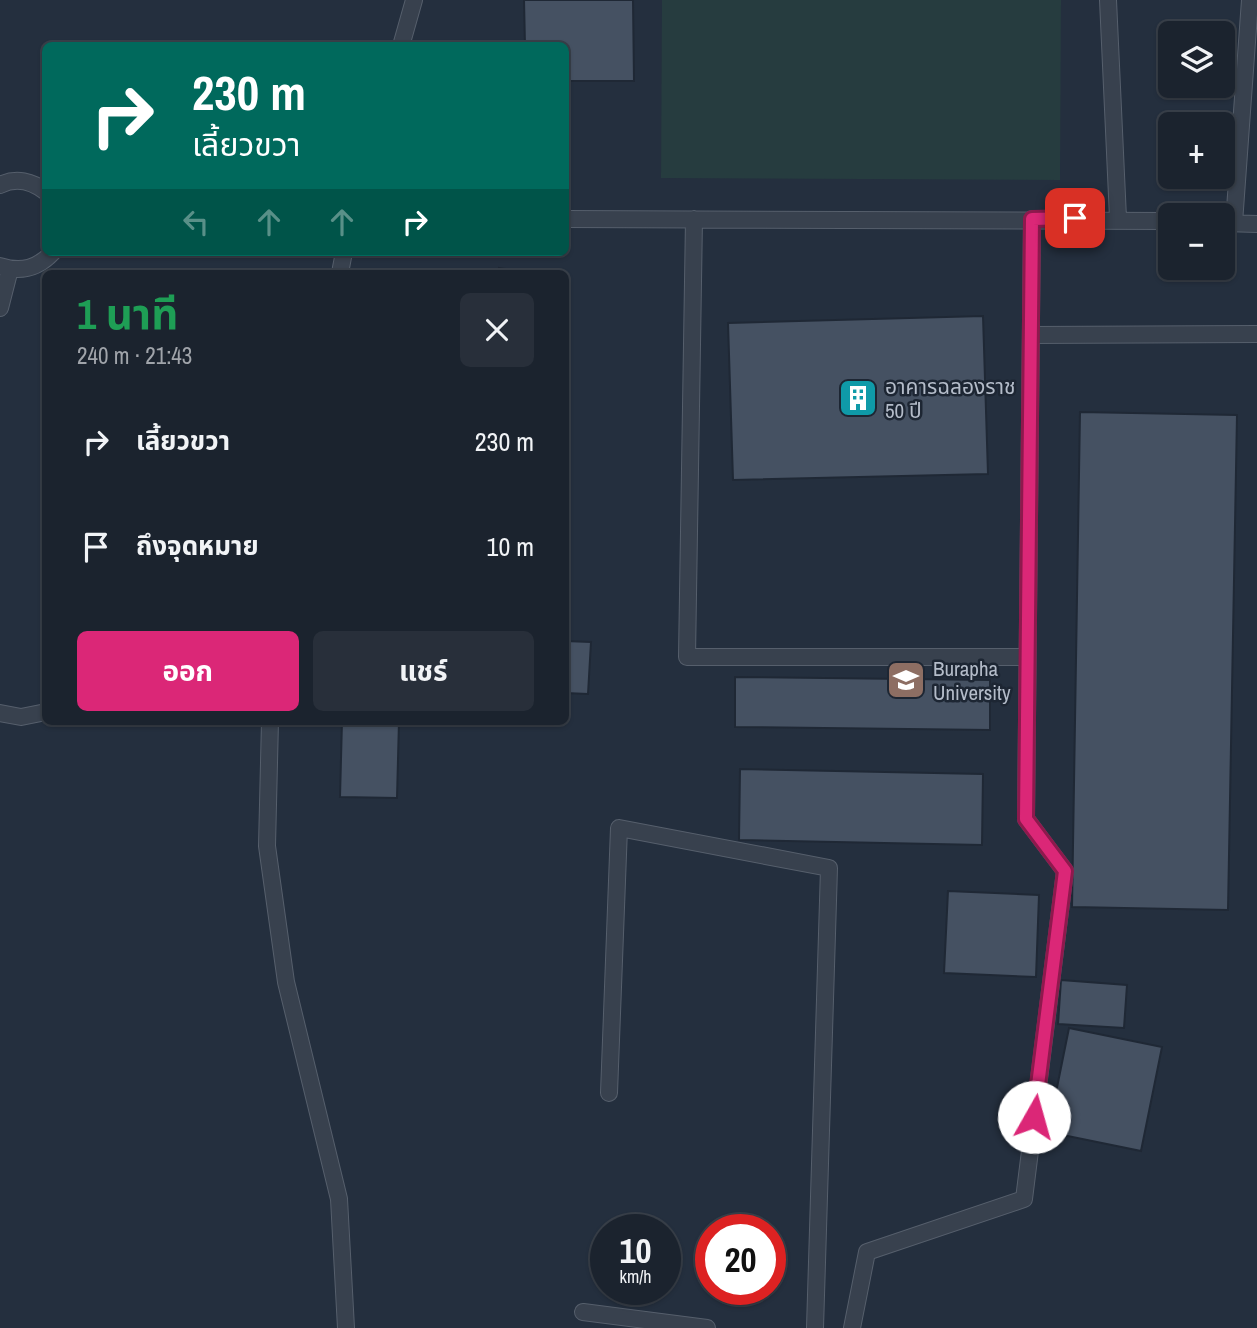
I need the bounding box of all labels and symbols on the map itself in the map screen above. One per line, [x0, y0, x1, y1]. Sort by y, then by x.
pin [1045, 188, 1105, 248]
place label: อาคารฉลองราช 50 ปี [885, 372, 1016, 425]
building icon: อาคารฉลองราช 50 ปี [837, 377, 879, 419]
place label: Burapha University [933, 654, 1011, 707]
school or university icon: Burapha University [885, 659, 927, 701]
position arrow [997, 1080, 1071, 1154]
speed limit sign: 20 [695, 1214, 786, 1305]

